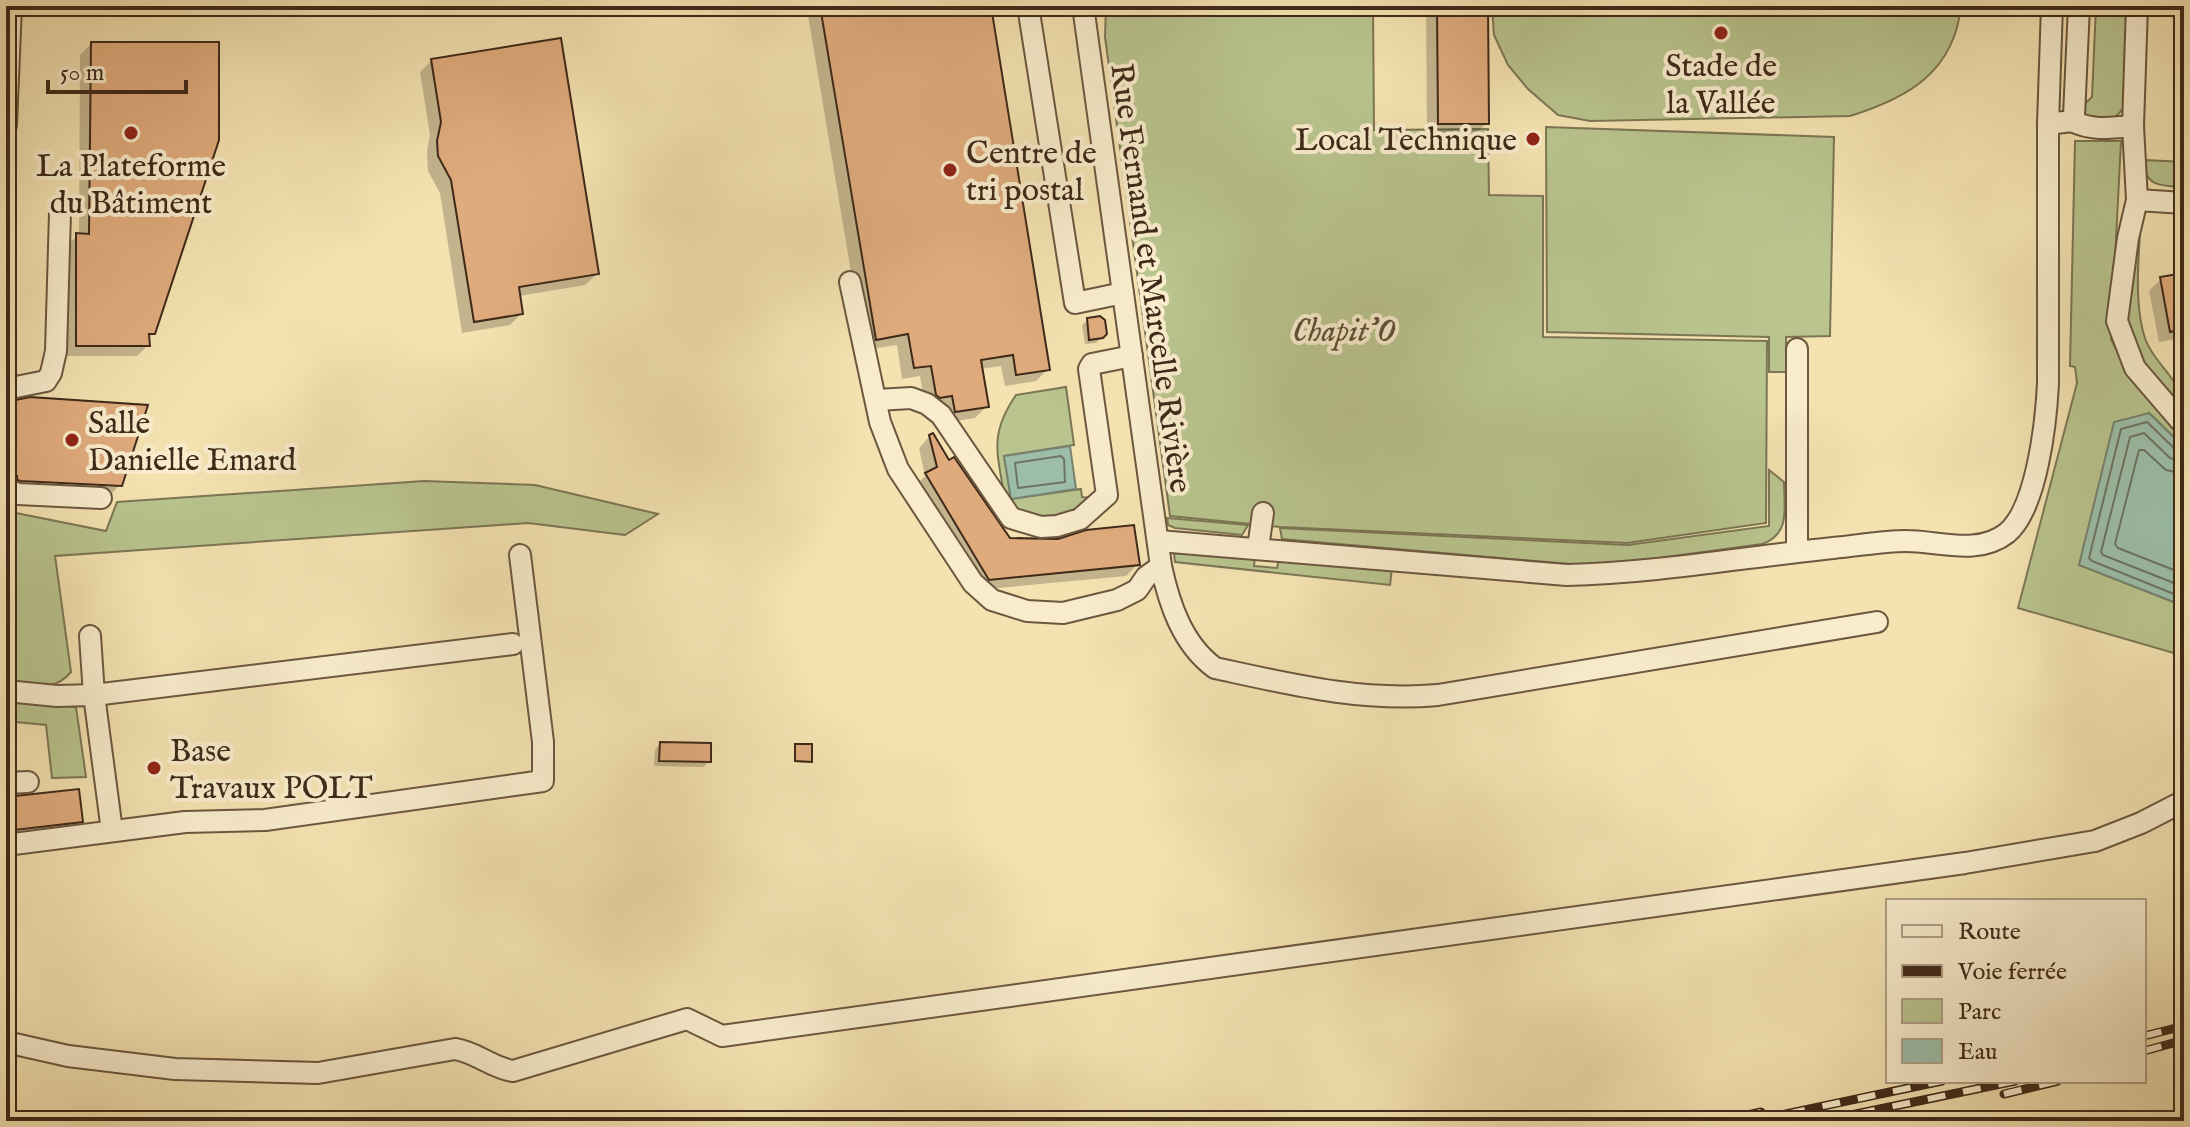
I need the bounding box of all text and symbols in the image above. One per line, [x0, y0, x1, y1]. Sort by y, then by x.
marker: Stade de la Vallée [1712, 24, 1730, 42]
scale bar [48, 44, 186, 94]
place label: Stade de la Vallée [1665, 47, 1777, 125]
text: 50 m [60, 58, 104, 89]
street label: Rue Fernand et Marcelle Rivière [1099, 61, 1200, 496]
place label: Local Technique [1295, 121, 1517, 162]
marker: La Plateforme du Bâtiment [122, 124, 140, 142]
marker: Local Technique [1524, 130, 1542, 148]
place label: Centre de tri postal [966, 134, 1097, 212]
place label: La Plateforme du Bâtiment [36, 147, 226, 225]
marker: Centre de tri postal [941, 161, 959, 179]
park label: Chapit'O [1292, 312, 1396, 353]
place label: Salle Danielle Emard [88, 404, 297, 482]
marker: Salle Danielle Emard [63, 431, 81, 449]
place label: Base Travaux POLT [170, 732, 373, 810]
marker: Base Travaux POLT [145, 759, 163, 777]
legend [1886, 899, 2146, 1083]
text: Route [1958, 917, 2021, 948]
text: Voie ferrée [1957, 957, 2067, 988]
text: Parc [1958, 997, 2001, 1028]
text: Eau [1958, 1037, 1997, 1068]

